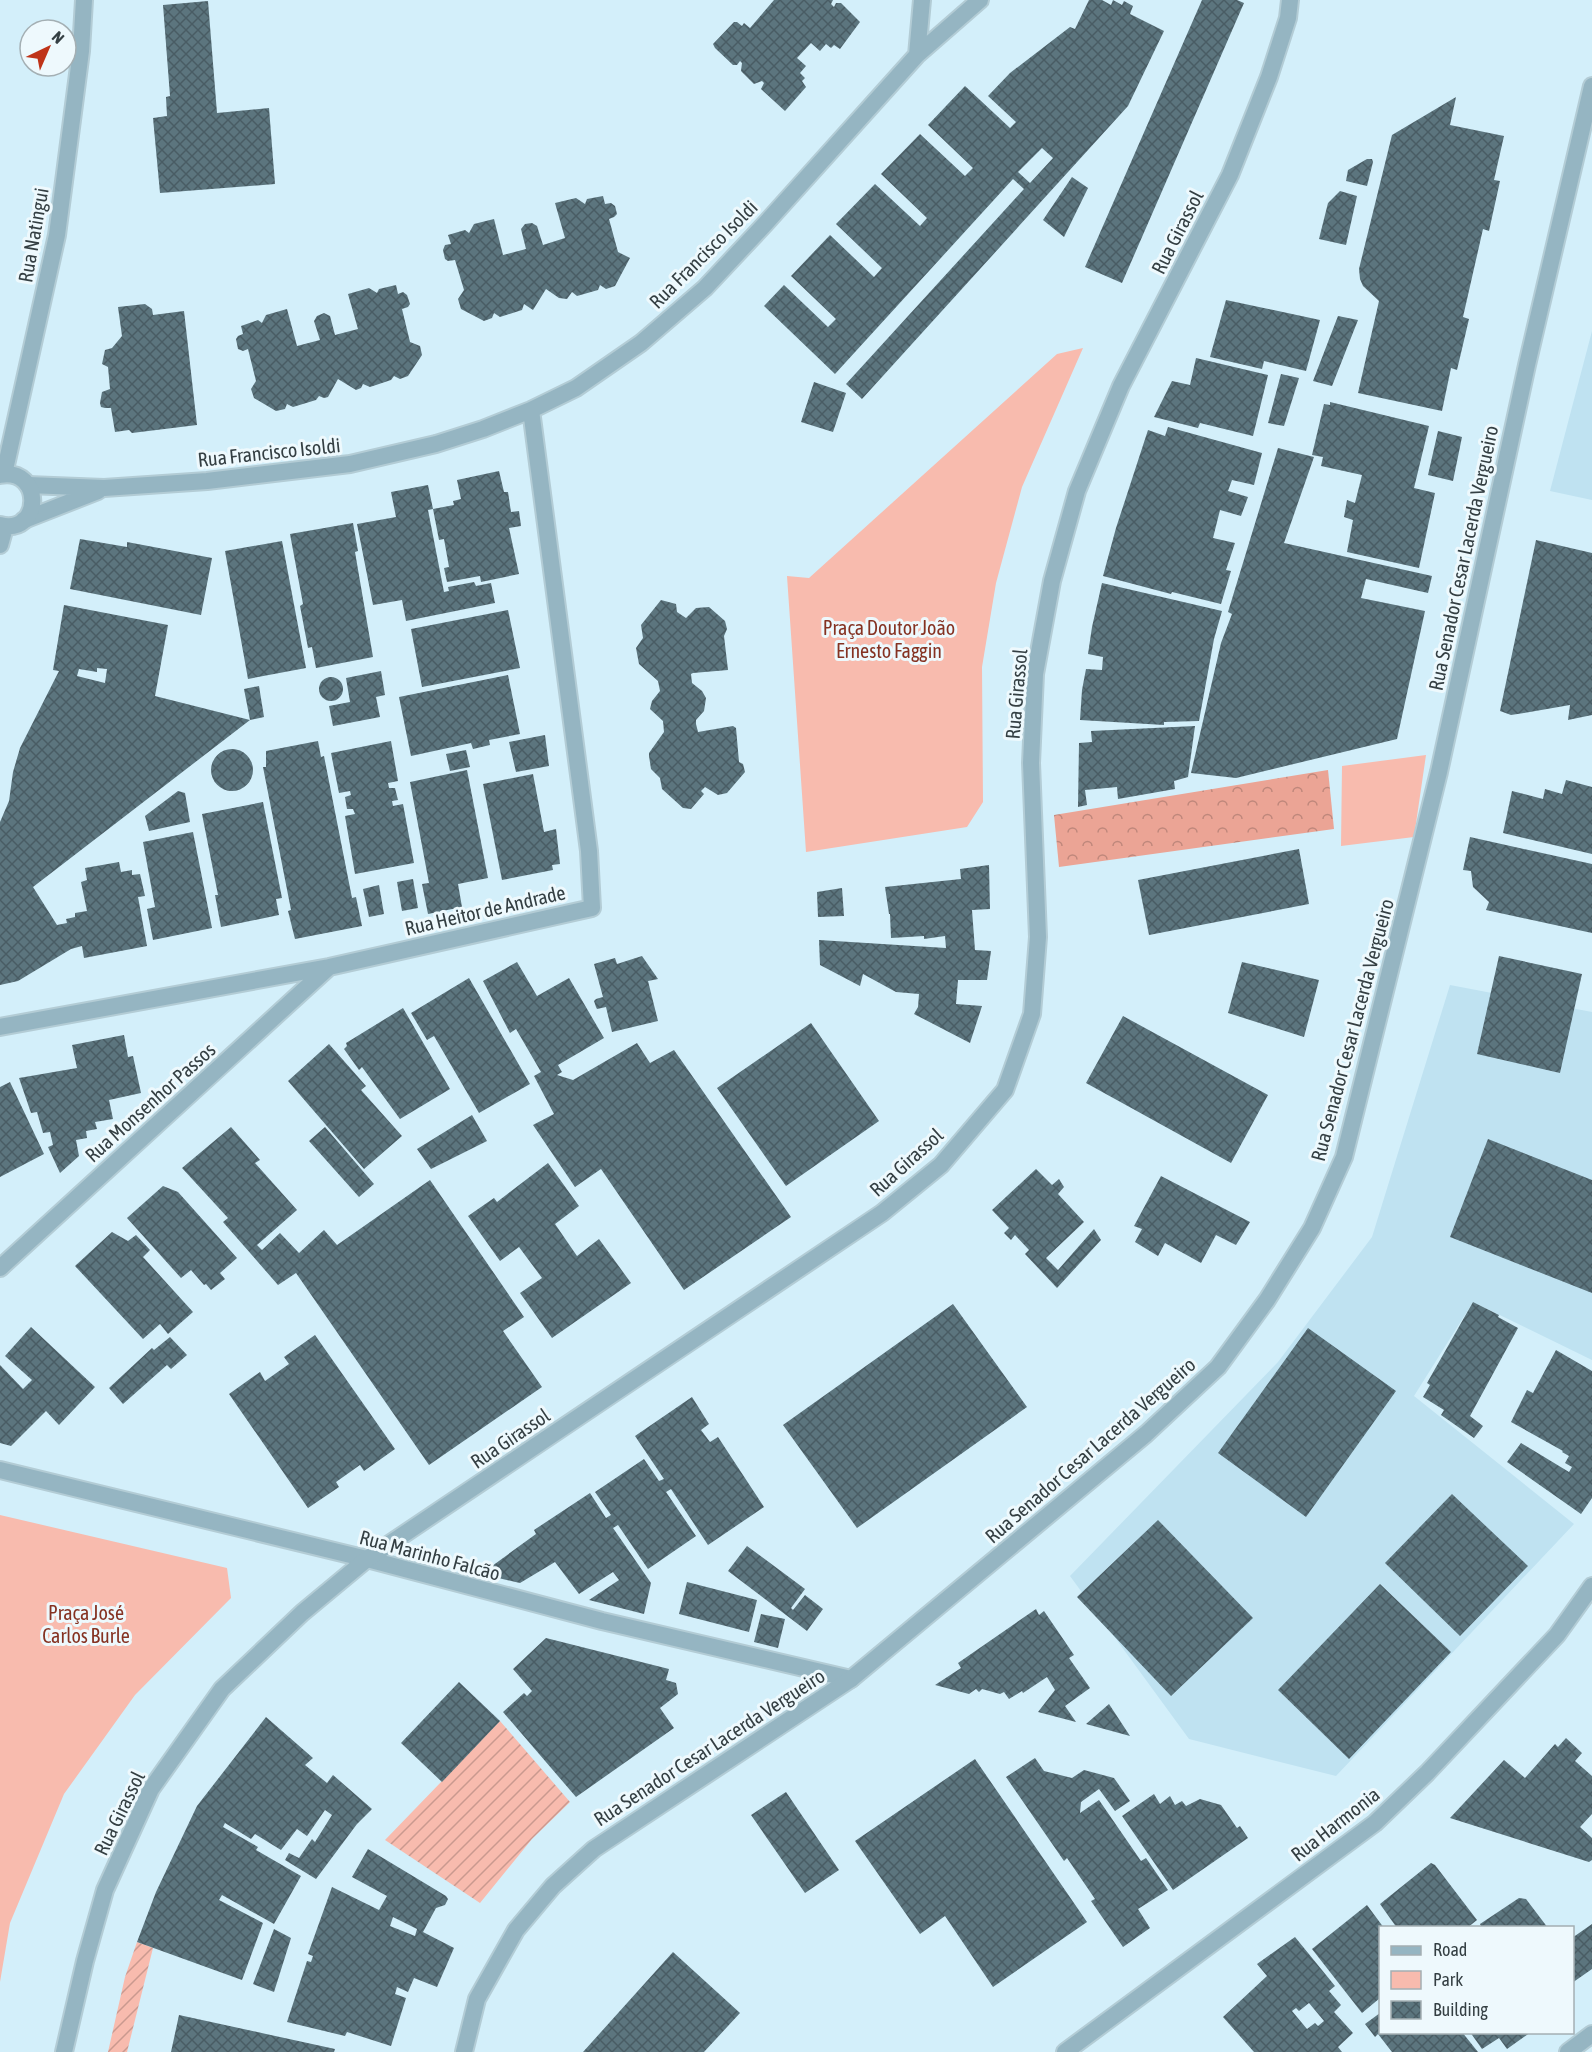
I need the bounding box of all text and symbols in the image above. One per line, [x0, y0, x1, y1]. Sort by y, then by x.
north arrow [18, 18, 78, 78]
text: N [49, 27, 68, 47]
street label: Rua Natingui [13, 186, 53, 284]
street label: Rua Girassol [1146, 186, 1208, 278]
street label: Rua Francisco Isoldi [644, 195, 762, 313]
street label: Rua Senador Cesar Lacerda Vergueiro [1424, 423, 1502, 693]
street label: Rua Francisco Isoldi [197, 433, 341, 471]
park label: Praça Doutor João Ernesto Faggin [823, 616, 955, 662]
street label: Rua Girassol [1001, 647, 1031, 740]
street label: Rua Heitor de Andrade [402, 880, 568, 940]
street label: Rua Senador Cesar Lacerda Vergueiro [1306, 896, 1398, 1164]
street label: Rua Monsenhor Passos [80, 1038, 220, 1166]
street label: Rua Girassol [865, 1123, 948, 1201]
street label: Rua Senador Cesar Lacerda Vergueiro [980, 1353, 1200, 1547]
street label: Rua Girassol [466, 1403, 555, 1473]
street label: Rua Marinho Falcão [357, 1525, 503, 1585]
park label: Praça José Carlos Burle [42, 1601, 130, 1647]
street label: Rua Senador Cesar Lacerda Vergueiro [589, 1664, 829, 1830]
street label: Rua Girassol [89, 1767, 149, 1859]
street label: Rua Harmonia [1286, 1782, 1384, 1866]
legend [1379, 1926, 1574, 2034]
text: Road [1433, 1939, 1467, 1960]
text: Park [1433, 1969, 1463, 1990]
text: Building [1433, 1999, 1488, 2020]

